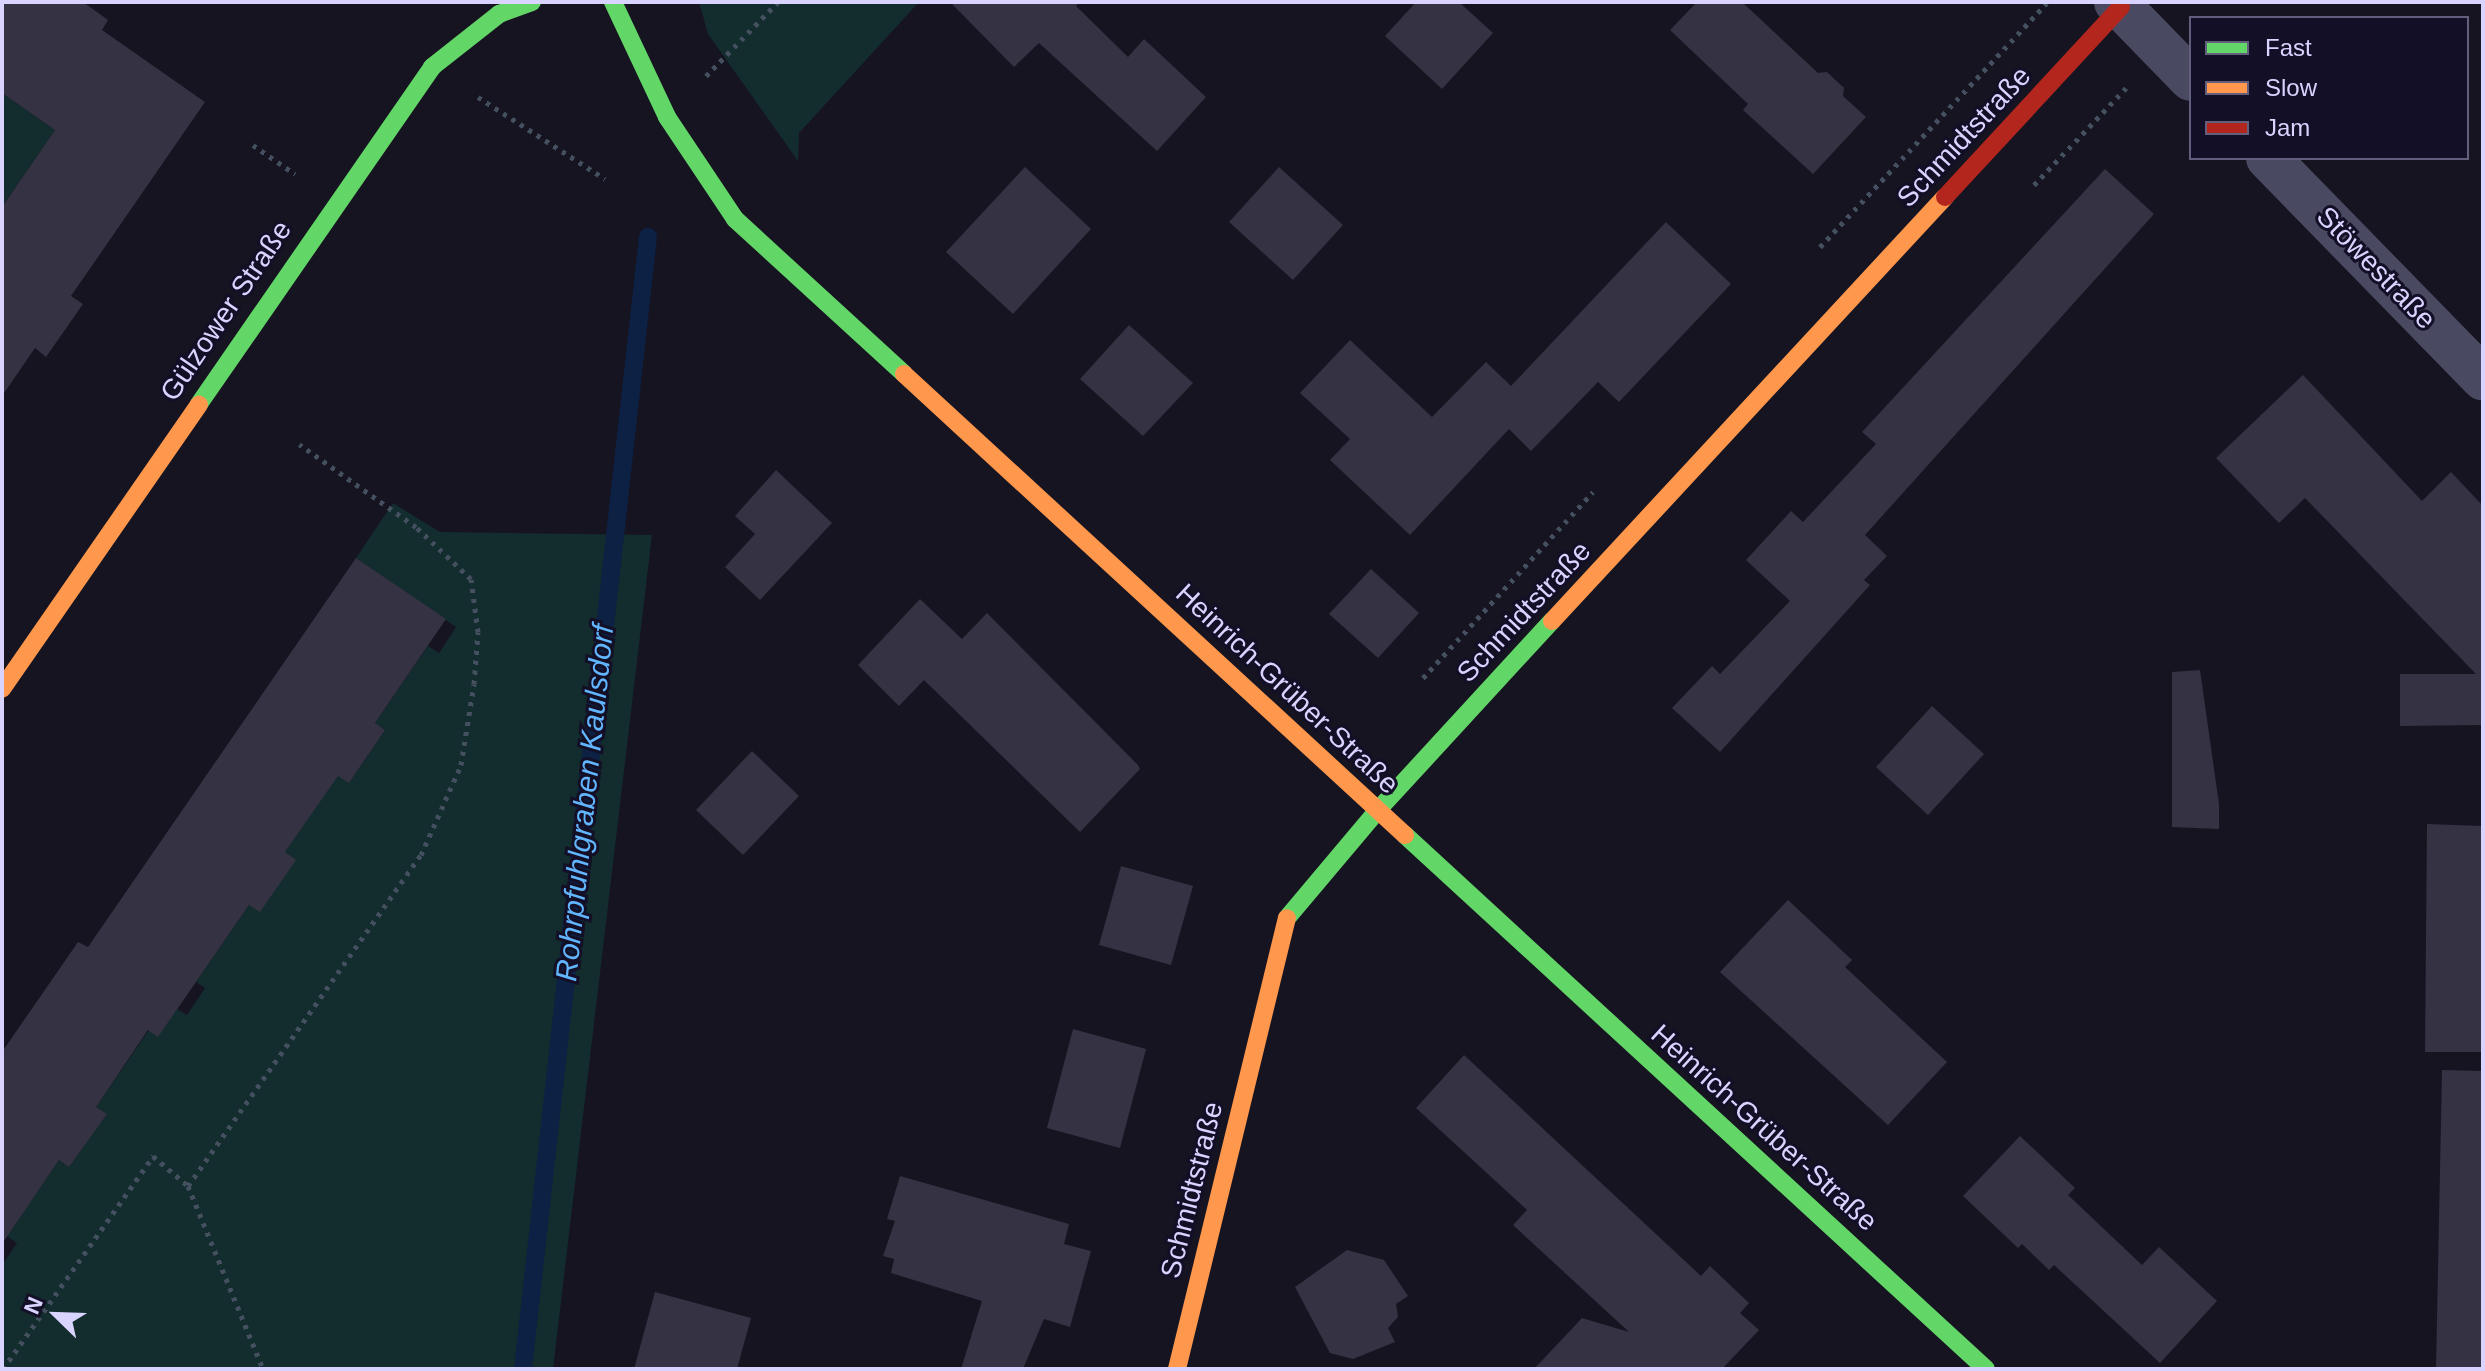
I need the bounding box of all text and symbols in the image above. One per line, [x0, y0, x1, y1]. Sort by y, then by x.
legend [2189, 16, 2469, 160]
text: Fast [2265, 34, 2312, 61]
street label: Schmidtstraße [1890, 60, 2038, 214]
text: Slow [2265, 74, 2317, 101]
text: Jam [2265, 114, 2310, 141]
street label: Stöwestraße [2309, 200, 2443, 336]
street label: Gülzower Straße [153, 215, 299, 407]
street label: Schmidtstraße [1450, 535, 1598, 689]
street label: Heinrich-Grüber-Straße [1169, 577, 1405, 801]
water label: Rohrpfuhlgraben Kaulsdorf [548, 623, 622, 983]
street label: Heinrich-Grüber-Straße [1644, 1018, 1884, 1238]
street label: Schmidtstraße [1154, 1098, 1230, 1282]
north arrow [16, 1275, 96, 1355]
text: N [19, 1293, 48, 1318]

